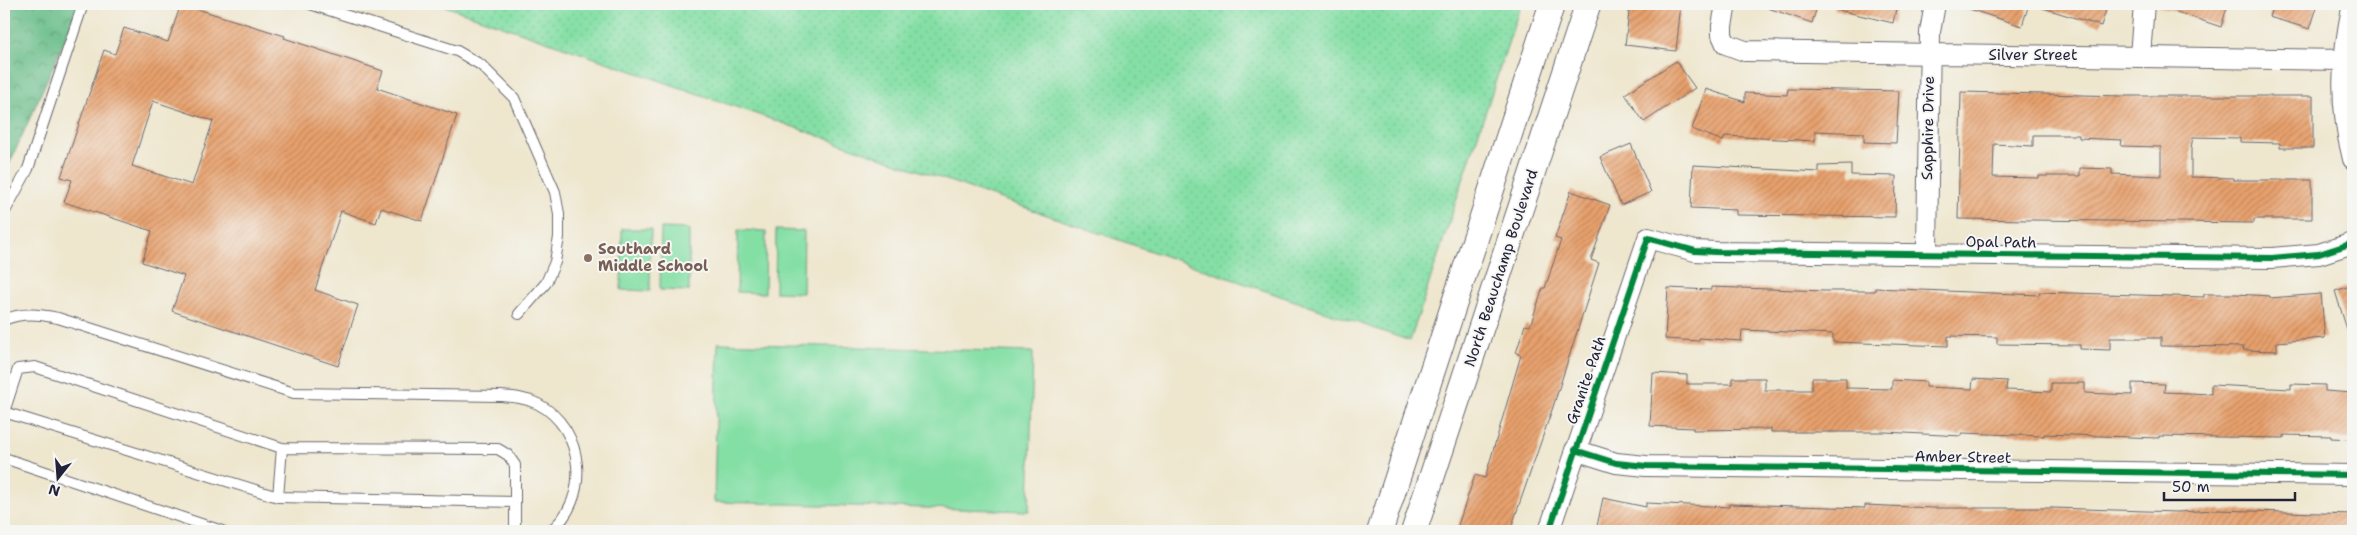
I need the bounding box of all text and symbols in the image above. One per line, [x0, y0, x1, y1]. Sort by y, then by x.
street label: Silver Street [1988, 45, 2078, 65]
street label: Sapphire Drive [1917, 76, 1939, 180]
street label: North Beauchamp Boulevard [1460, 166, 1543, 369]
street label: Opal Path [1965, 231, 2037, 253]
place label: Southard Middle School [598, 239, 708, 276]
marker: Southard Middle School [582, 252, 594, 264]
street label: Granite Path [1562, 333, 1610, 427]
street label: Amber Street [1914, 446, 2012, 468]
north arrow [32, 452, 82, 502]
scale bar [2164, 470, 2296, 502]
text: 50 m [2172, 477, 2210, 497]
text: N [46, 480, 62, 501]

